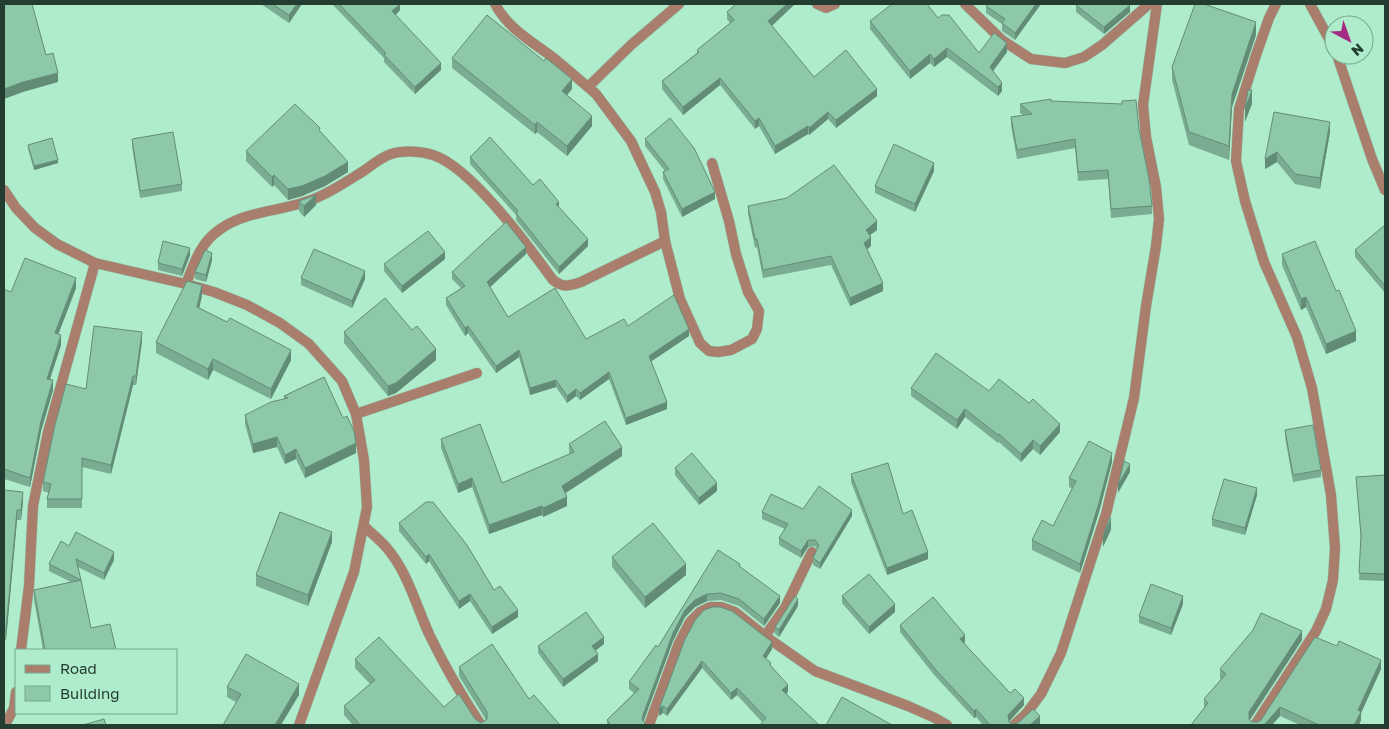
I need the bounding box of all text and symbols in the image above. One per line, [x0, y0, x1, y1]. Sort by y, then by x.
north arrow [1324, 15, 1374, 65]
text: N [1348, 40, 1367, 60]
legend [15, 649, 178, 714]
text: Road [60, 659, 97, 677]
text: Building [60, 684, 120, 702]

